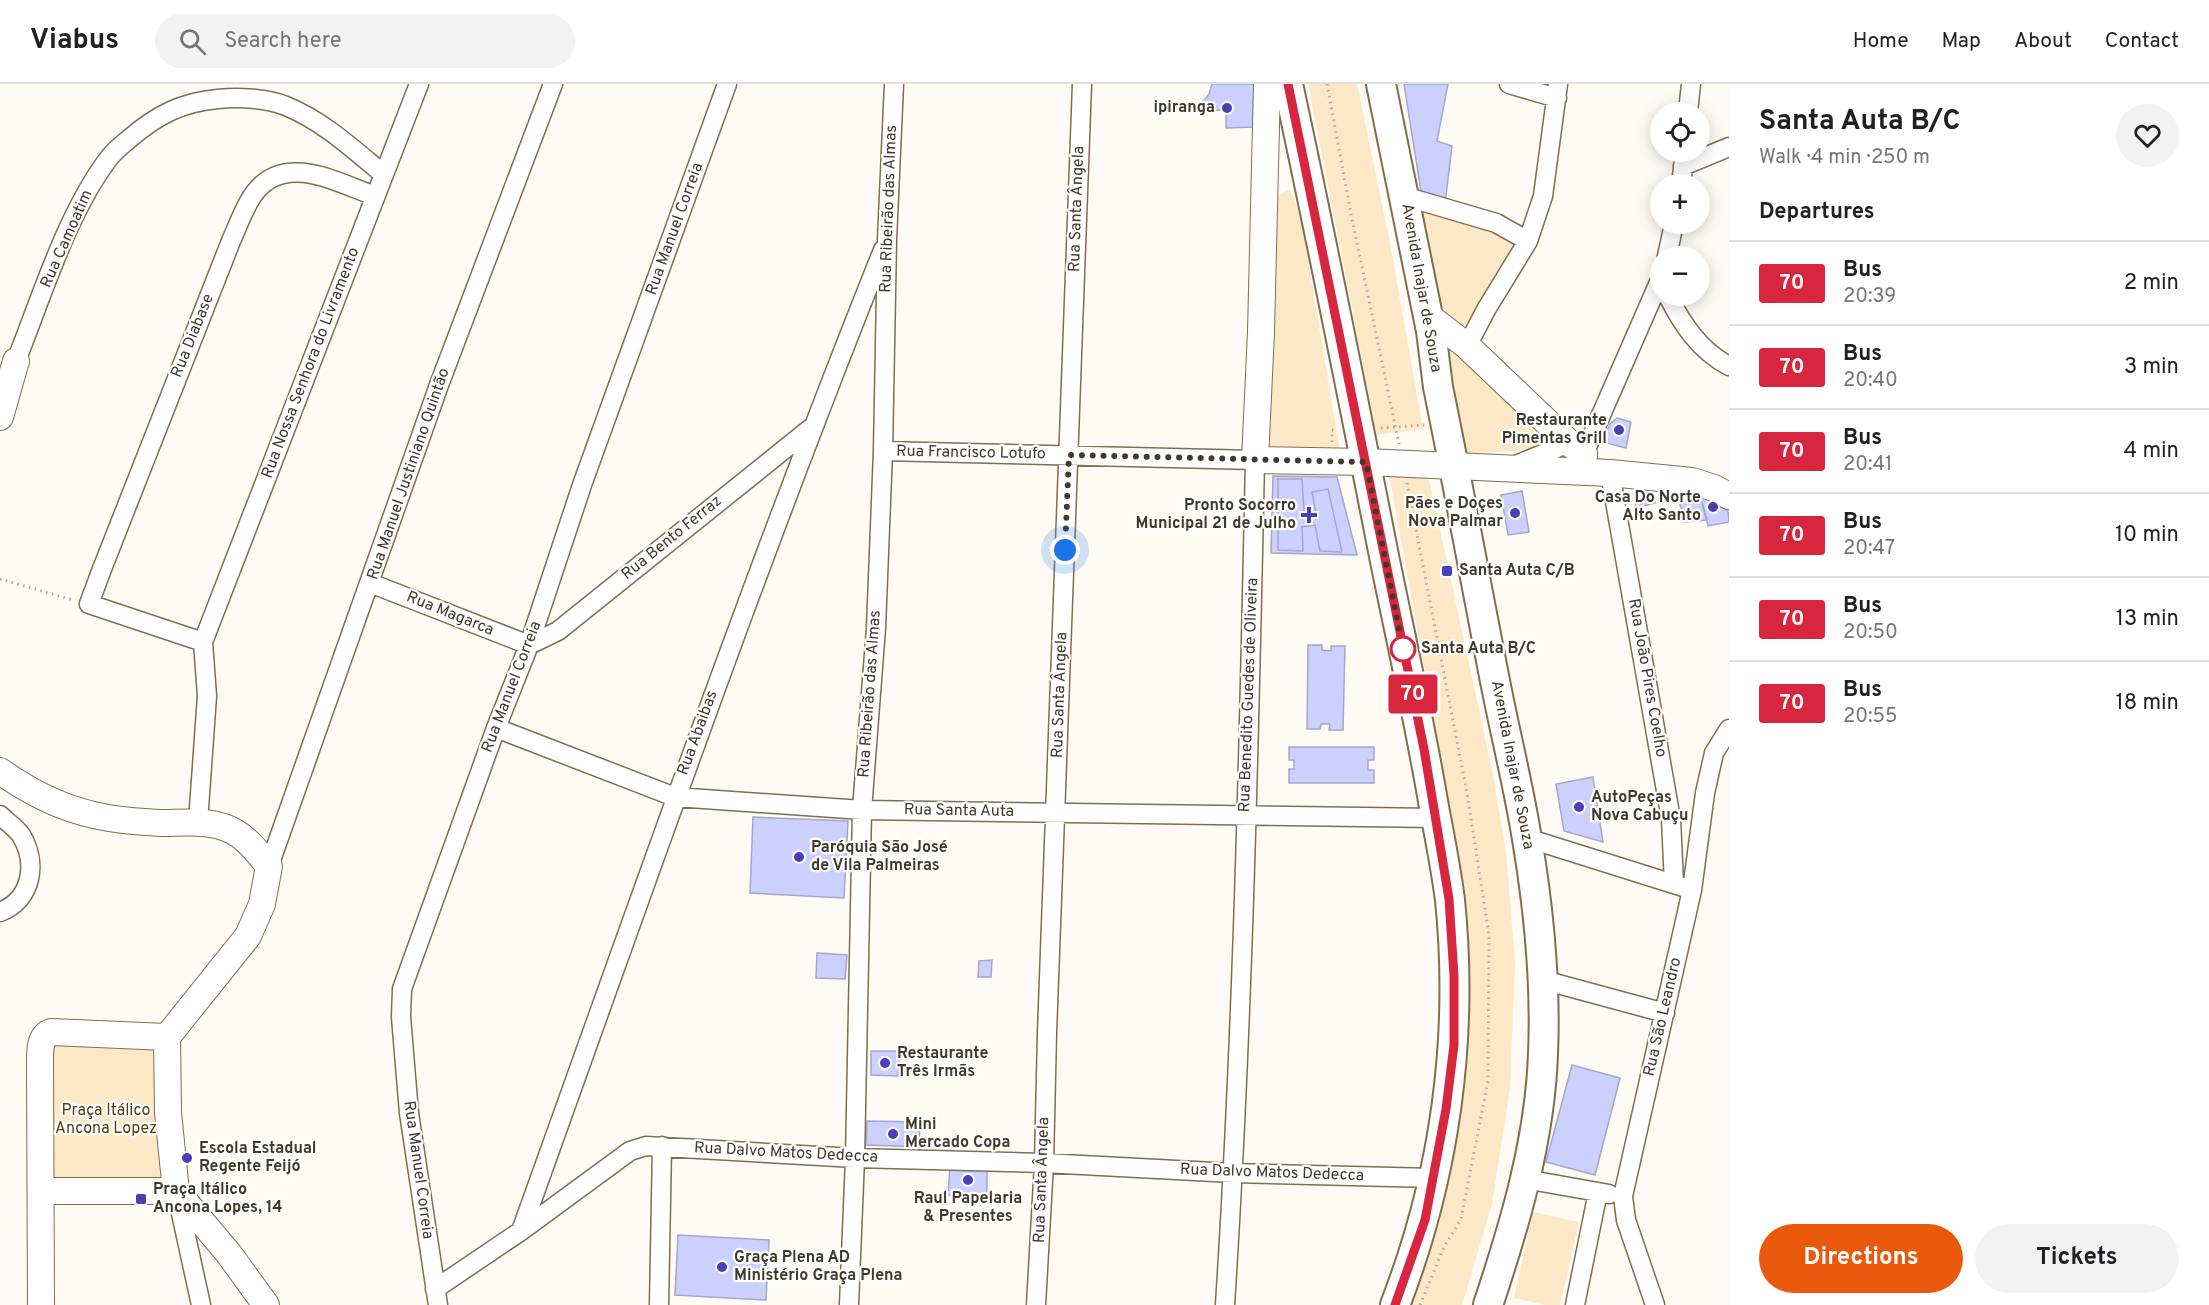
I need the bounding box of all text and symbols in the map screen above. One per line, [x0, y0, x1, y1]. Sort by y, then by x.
search box [155, 14, 575, 68]
text: Viabus [30, 23, 119, 59]
icon: search [176, 25, 209, 58]
text: Search here [224, 28, 342, 55]
text: Home [1853, 28, 1909, 55]
text: Map [1942, 28, 1981, 55]
text: About [2014, 28, 2072, 55]
text: Contact [2105, 28, 2179, 55]
place label: ipiranga [1153, 98, 1215, 118]
marker: ipiranga [1220, 101, 1234, 115]
map controls [1650, 102, 1710, 306]
button: locate [1650, 102, 1710, 162]
text: Santa Auta B/C [1759, 104, 1960, 140]
button: heart [2116, 104, 2179, 167]
street label: Rua Ribeirão das Almas [876, 125, 902, 293]
street label: Rua Santa Ângela [1063, 145, 1089, 272]
text: Walk · 4 min · 250 m [1759, 145, 1930, 171]
street label: Rua Manuel Correia [642, 160, 708, 298]
button: + [1650, 174, 1710, 234]
street label: Rua Camoatim [36, 187, 98, 291]
text: Departures [1759, 199, 1875, 226]
street label: Avenida Inajar de Souza [1396, 202, 1446, 374]
street label: Rua Nossa Senhora do Livramento [258, 245, 364, 481]
button: − [1650, 246, 1710, 306]
text: Bus [1843, 257, 1882, 284]
text: 70 [1779, 270, 1805, 297]
text: 2 min [2124, 270, 2179, 297]
text: 20:39 [1843, 284, 1896, 310]
street label: Rua Diabase [167, 291, 219, 381]
text: Bus [1843, 341, 1882, 368]
text: 70 [1779, 354, 1805, 381]
text: 3 min [2124, 354, 2179, 381]
street label: Rua Manuel Justiniano Quintão [363, 366, 455, 582]
text: 20:40 [1843, 368, 1898, 394]
place label: Restaurante Pimentas Grill [1502, 411, 1607, 449]
marker: Restaurante Pimentas Grill [1612, 423, 1626, 437]
text: Bus [1843, 425, 1882, 452]
text: 70 [1779, 438, 1805, 465]
text: 4 min [2124, 438, 2179, 465]
street label: Rua Francisco Lotufo [896, 442, 1046, 464]
text: 20:41 [1843, 452, 1892, 478]
place label: Casa Do Norte Alto Santo [1595, 488, 1701, 526]
street label: Rua Bento Ferraz [618, 491, 726, 585]
place label: Pães e Doçes Nova Palmar [1405, 494, 1503, 532]
place label: Pronto Socorro Municipal 21 de Julho [1135, 496, 1296, 534]
marker: Casa Do Norte Alto Santo [1706, 500, 1720, 514]
marker: Pronto Socorro Municipal 21 de Julho [1300, 506, 1318, 524]
marker: Pães e Doçes Nova Palmar [1508, 506, 1522, 520]
text: Bus [1843, 509, 1882, 536]
text: 70 [1779, 522, 1805, 549]
text: 10 min [2115, 522, 2179, 549]
your location [1050, 535, 1080, 565]
text: 20:47 [1843, 536, 1895, 562]
place label: Santa Auta C/B [1459, 561, 1575, 581]
marker: Santa Auta C/B [1440, 564, 1454, 578]
street label: Rua Benedito Guedes de Oliveira [1235, 577, 1263, 813]
street label: Rua Magarca [403, 587, 497, 641]
text: Bus [1843, 593, 1882, 620]
street label: Rua João Pires Coelho [1623, 597, 1671, 759]
text: 70 [1779, 606, 1805, 633]
text: 13 min [2116, 606, 2179, 633]
street label: Rua Ribeirão das Almas [854, 610, 886, 778]
street label: Rua Manuel Correia [478, 618, 546, 756]
text: 20:50 [1843, 620, 1898, 646]
street label: Rua Santa Ângela [1046, 631, 1072, 758]
marker: Santa Auta B/C [1390, 636, 1416, 662]
place label: Santa Auta B/C [1421, 639, 1536, 659]
line badge: 70 [1386, 674, 1440, 714]
text: Bus [1843, 677, 1882, 704]
street label: Avenida Inajar de Souza [1486, 679, 1538, 851]
text: 70 [1400, 681, 1426, 708]
street label: Rua Abaibas [673, 688, 723, 778]
text: 70 [1779, 690, 1805, 717]
text: 18 min [2116, 690, 2179, 717]
text: 20:55 [1843, 704, 1897, 730]
place label: AutoPeças Nova Cabuçu [1591, 788, 1689, 826]
street label: Rua Santa Auta [904, 800, 1014, 822]
marker: AutoPeças Nova Cabuçu [1572, 800, 1586, 814]
place label: Paróquia São José de Vila Palmeiras [811, 838, 948, 876]
marker: Paróquia São José de Vila Palmeiras [792, 850, 806, 864]
street label: Rua São Leandro [1640, 956, 1686, 1078]
place label: Restaurante Três Irmãs [897, 1044, 988, 1082]
marker: Restaurante Três Irmãs [878, 1056, 892, 1070]
street label: Rua Manuel Correia [398, 1100, 438, 1240]
park label: Praça Itálico Ancona Lopez [55, 1101, 157, 1139]
place label: Mini Mercado Copa [905, 1115, 1010, 1153]
street label: Rua Santa Ângela [1028, 1116, 1054, 1243]
marker: Mini Mercado Copa [886, 1127, 900, 1141]
street label: Rua Dalvo Matos Dedecca [694, 1138, 878, 1168]
place label: Escola Estadual Regente Feijó [199, 1139, 317, 1177]
marker: Escola Estadual Regente Feijó [180, 1151, 194, 1165]
street label: Rua Dalvo Matos Dedecca [1180, 1160, 1364, 1186]
marker: Raul Papelaria & Presentes [961, 1173, 975, 1187]
place label: Praça Itálico Ancona Lopes, 14 [153, 1180, 283, 1218]
place label: Raul Papelaria & Presentes [914, 1189, 1022, 1227]
marker: Praça Itálico Ancona Lopes, 14 [134, 1192, 148, 1206]
button: Directions [1759, 1224, 1963, 1293]
button: Tickets [1975, 1224, 2179, 1293]
place label: Graça Plena AD Ministério Graça Plena [734, 1248, 903, 1286]
marker: Graça Plena AD Ministério Graça Plena [715, 1260, 729, 1274]

